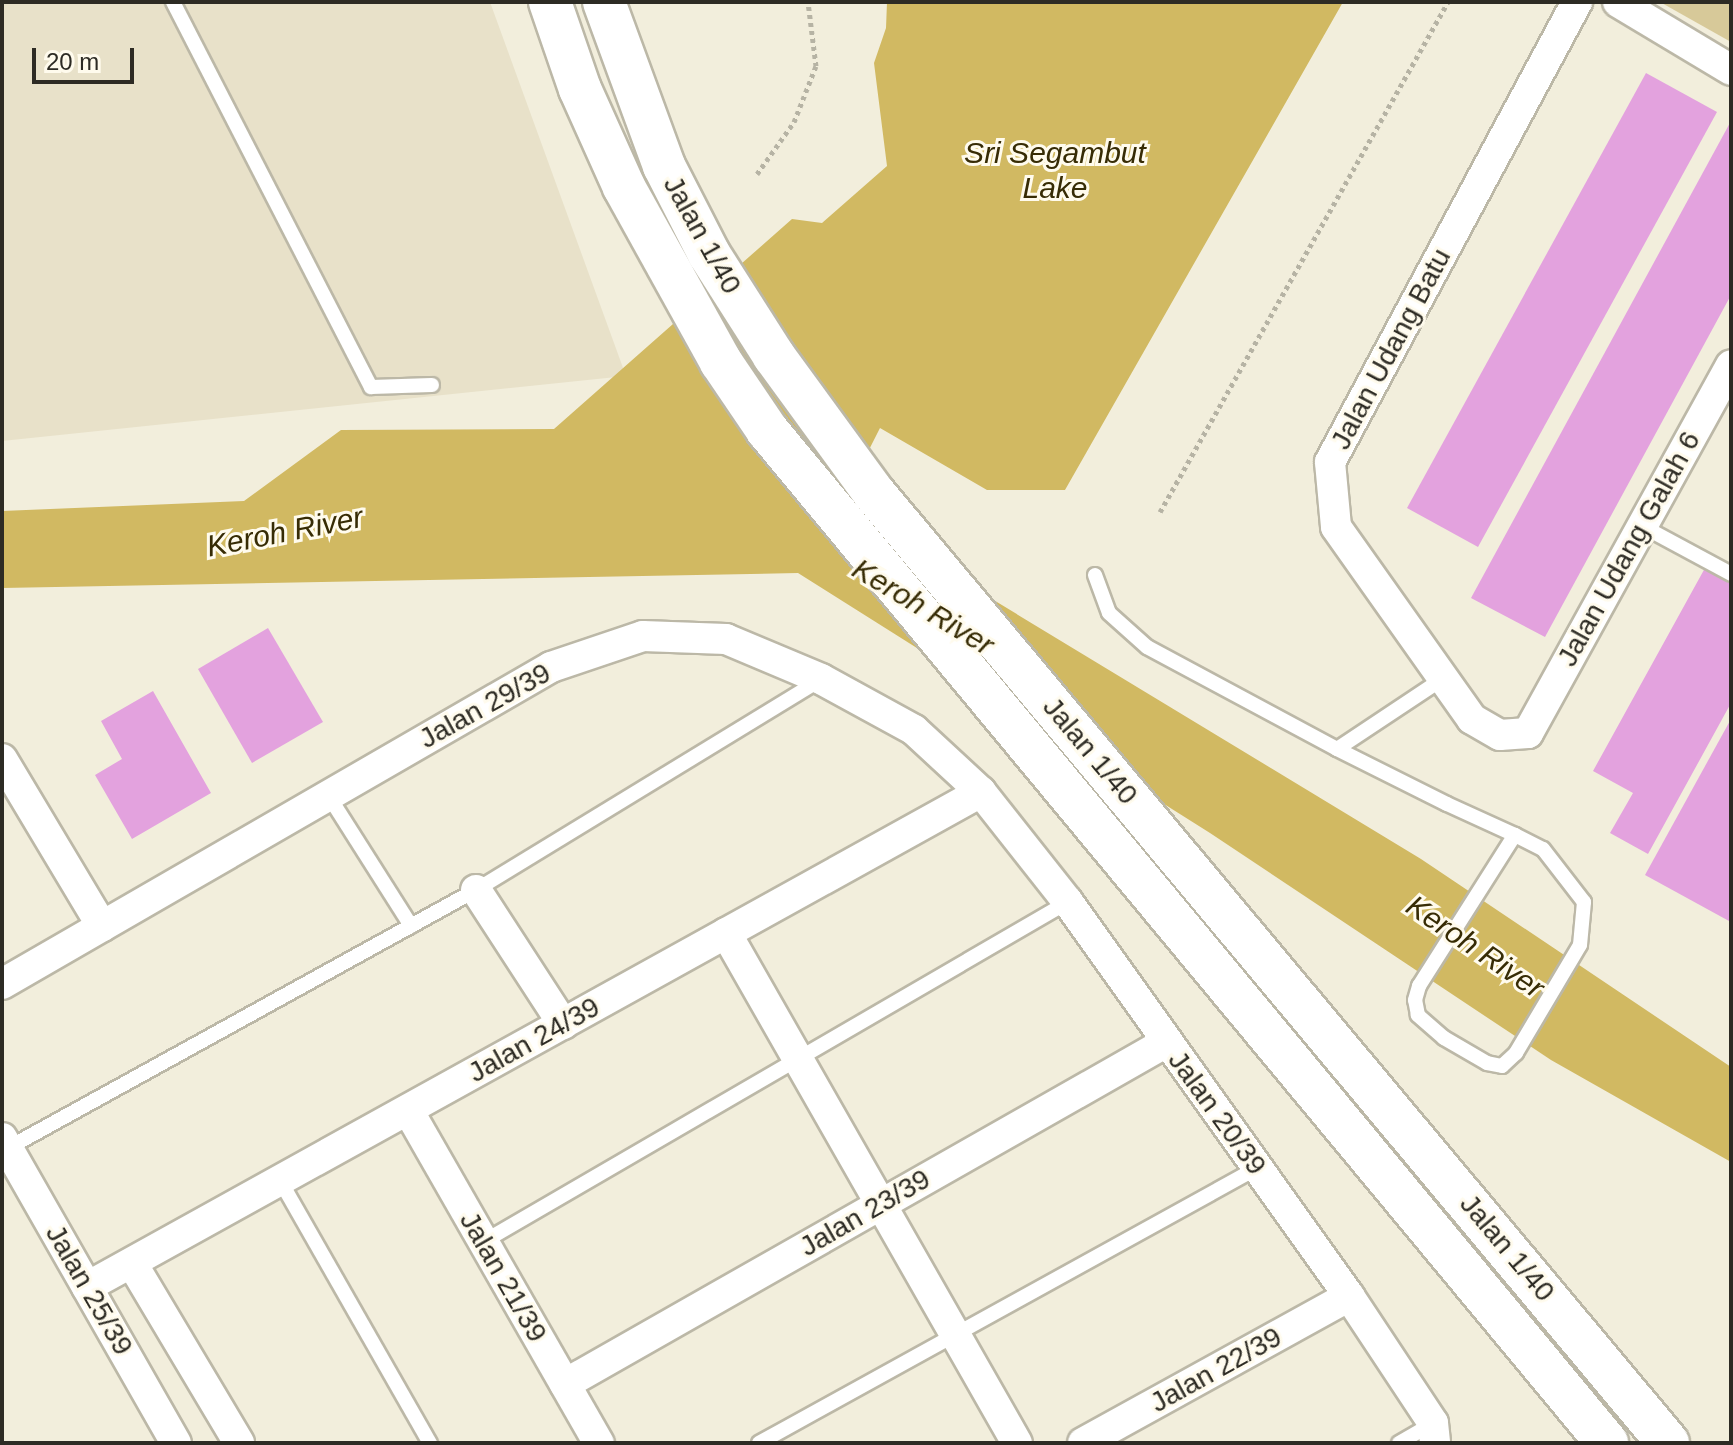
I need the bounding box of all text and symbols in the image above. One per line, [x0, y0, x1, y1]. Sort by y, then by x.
scale bar [36, 32, 138, 82]
text: 20 m [46, 48, 99, 75]
water label: Sri Segambut Lake [964, 135, 1146, 206]
street label: Jalan 1/40 [656, 170, 748, 300]
street label: Jalan Udang Batu [1324, 243, 1458, 455]
street label: Jalan Udang Galah 6 [1551, 426, 1707, 672]
water label: Keroh River [204, 499, 366, 565]
water label: Keroh River [846, 551, 1000, 663]
street label: Jalan 29/39 [414, 656, 556, 756]
street label: Jalan 1/40 [1036, 691, 1144, 811]
water label: Keroh River [1399, 888, 1551, 1006]
street label: Jalan 24/39 [463, 990, 605, 1090]
street label: Jalan 20/39 [1161, 1045, 1273, 1181]
street label: Jalan 23/39 [794, 1162, 936, 1264]
street label: Jalan 1/40 [1453, 1188, 1561, 1308]
street label: Jalan 21/39 [452, 1206, 554, 1348]
street label: Jalan 25/39 [38, 1219, 140, 1361]
street label: Jalan 22/39 [1145, 1320, 1287, 1420]

